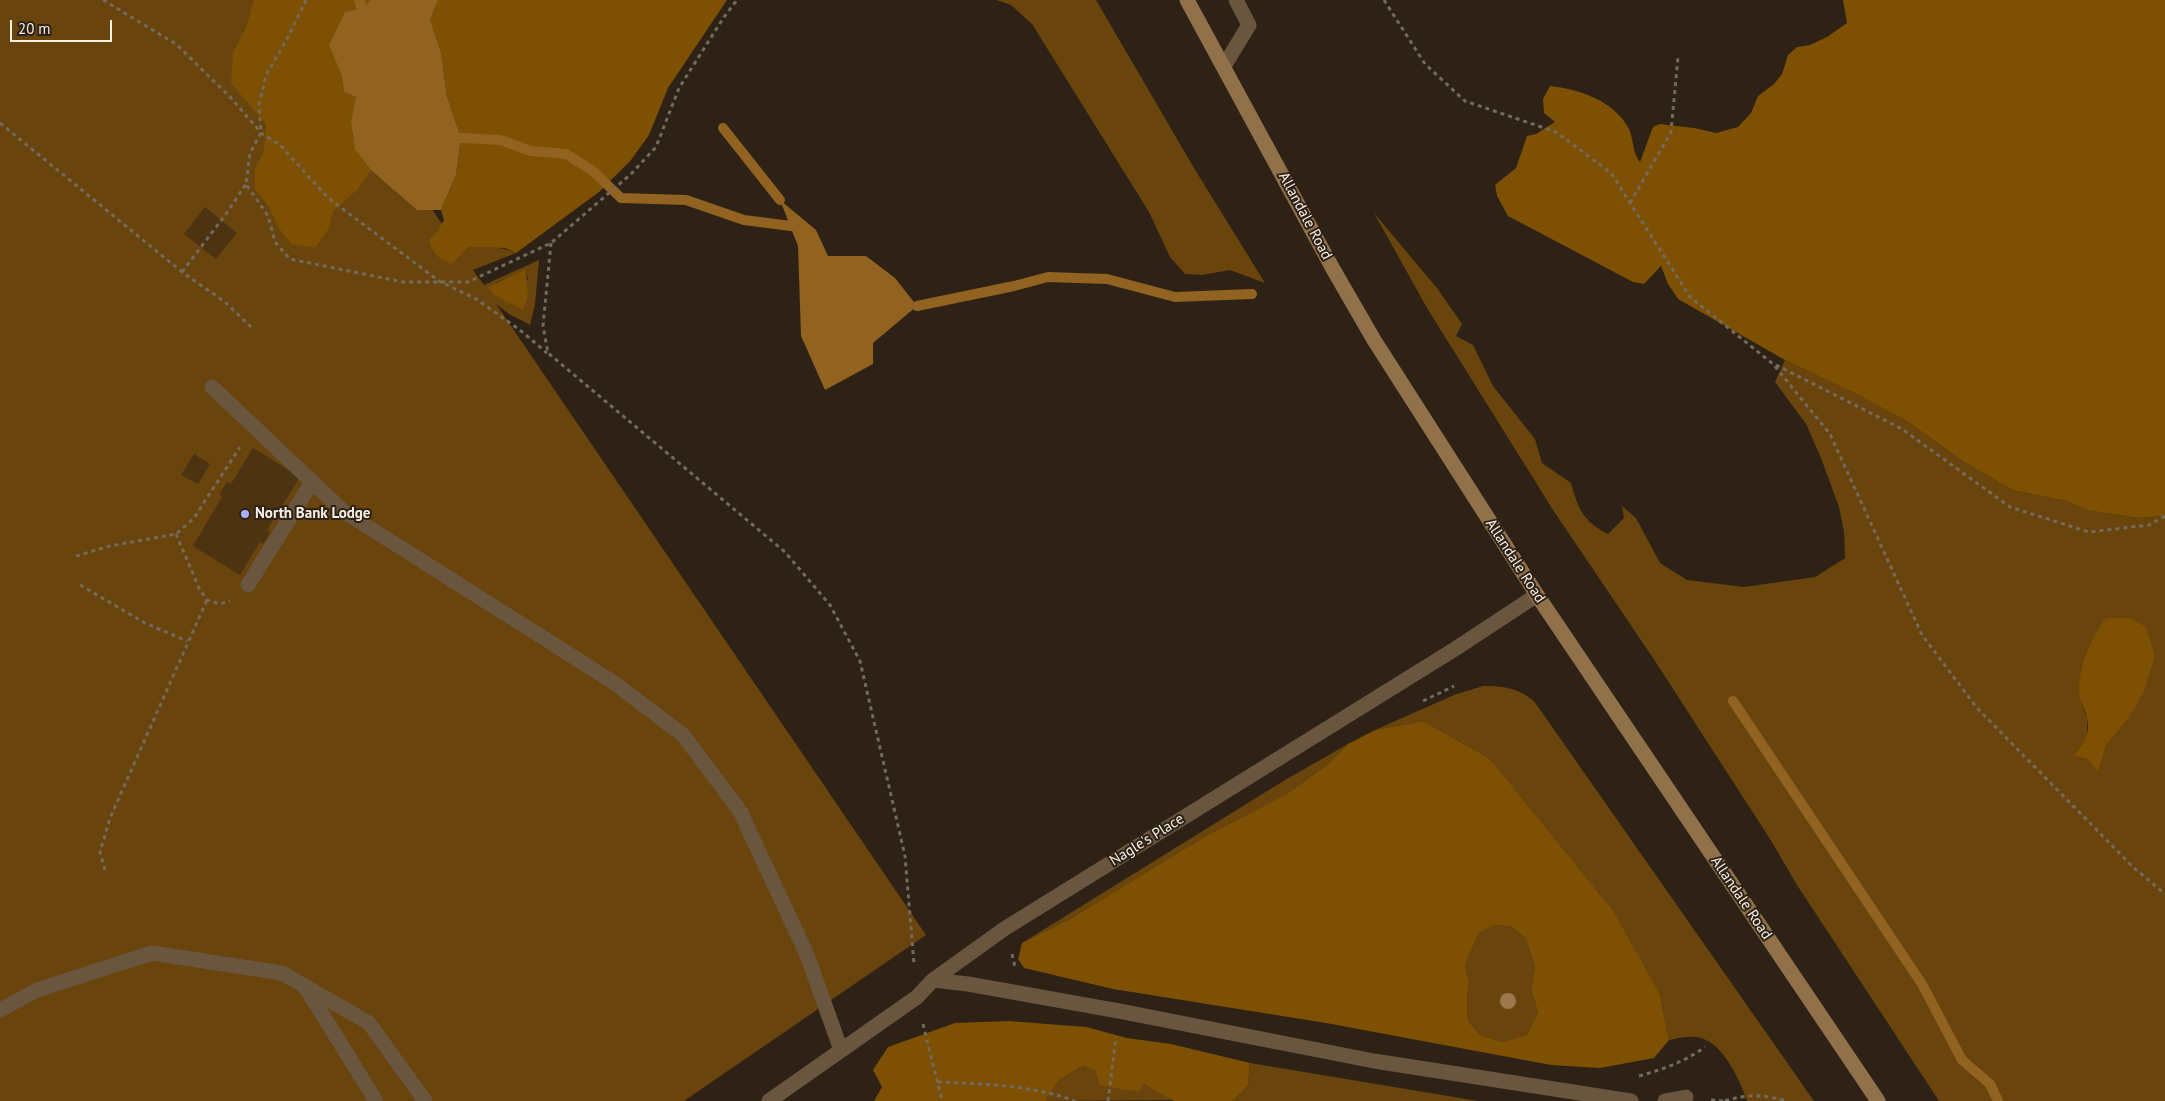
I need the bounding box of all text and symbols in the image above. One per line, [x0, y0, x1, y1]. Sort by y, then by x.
scale bar [12, 10, 115, 42]
text: 20 m [18, 19, 51, 38]
street label: Allandale Road [1274, 169, 1336, 263]
place label: North Bank Lodge [255, 505, 370, 523]
marker: North Bank Lodge [239, 508, 251, 520]
street label: Allandale Road [1481, 516, 1549, 606]
street label: Nagle's Place [1106, 810, 1188, 870]
street label: Allandale Road [1707, 853, 1775, 943]

